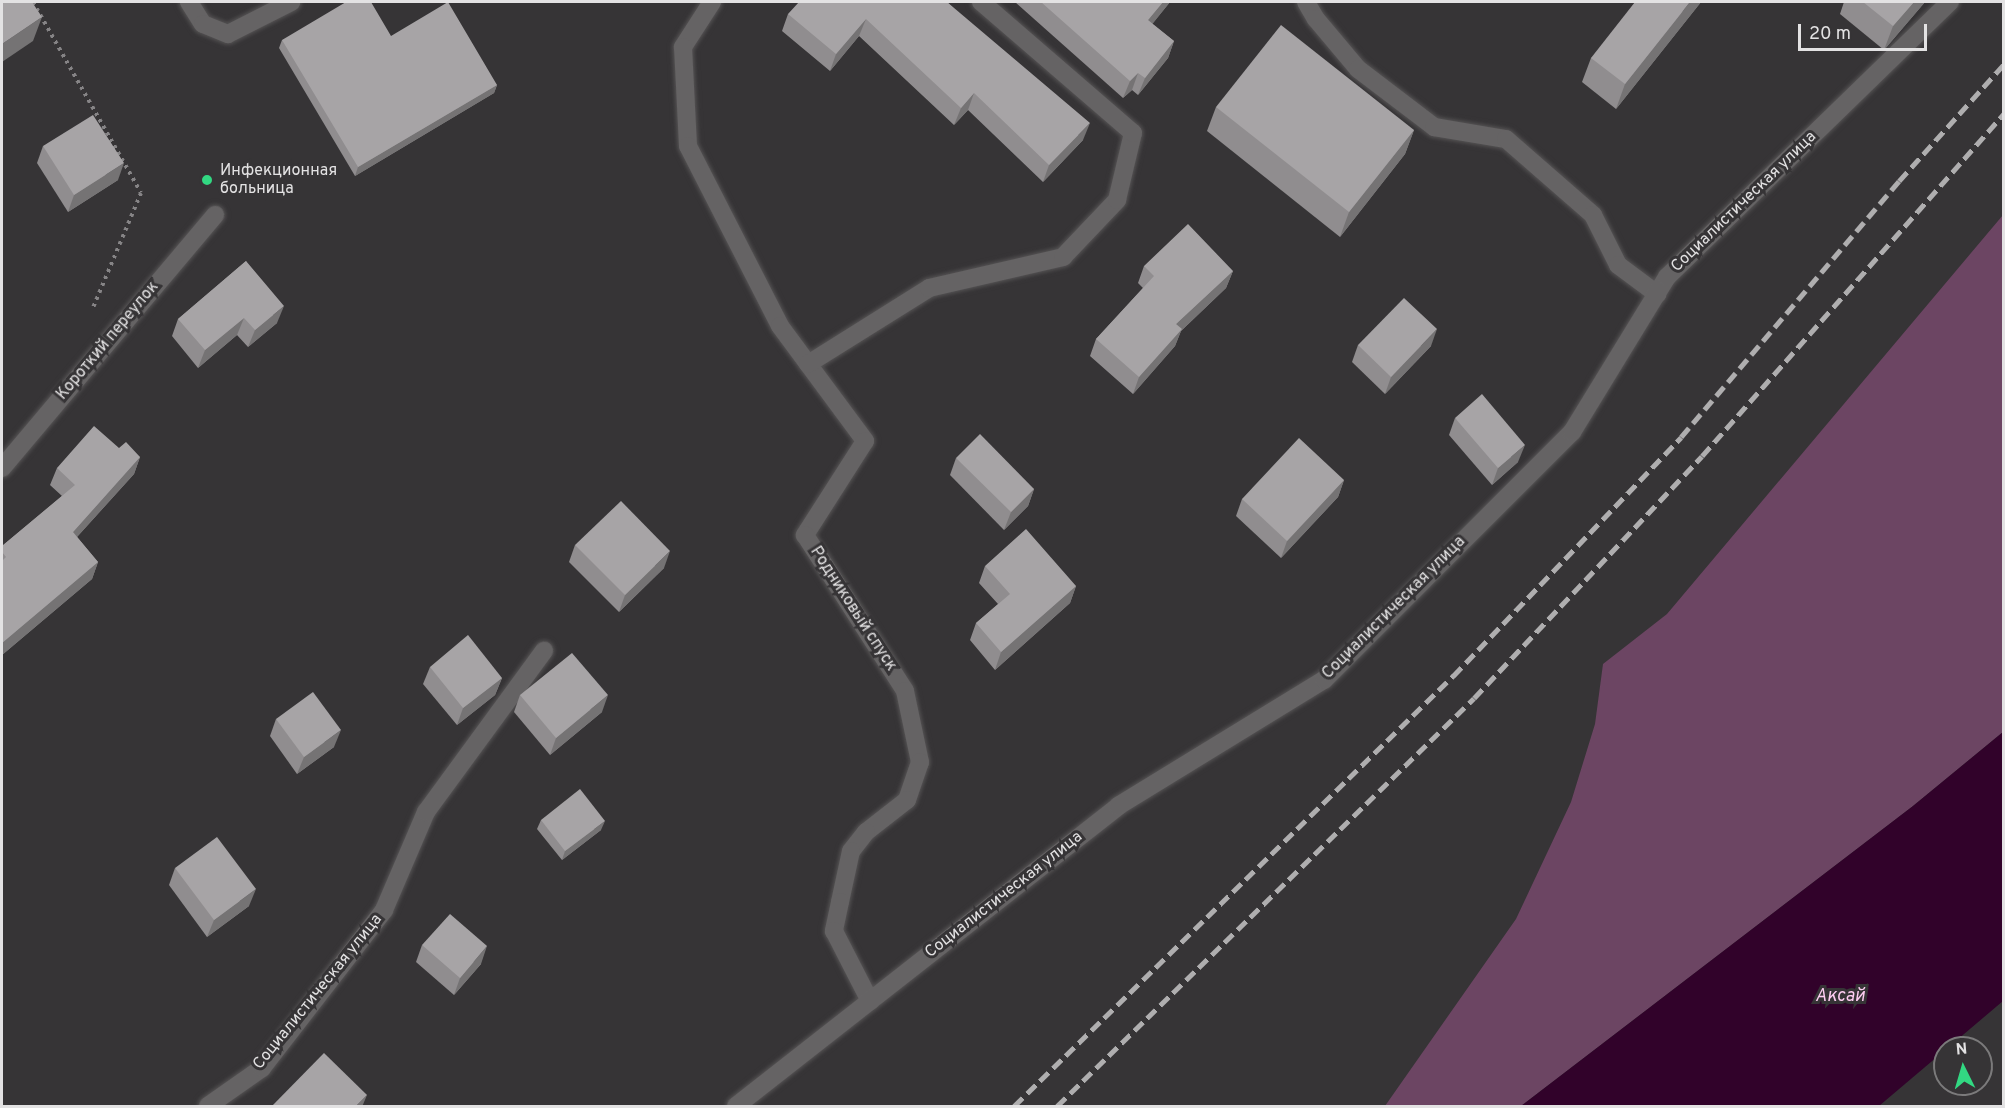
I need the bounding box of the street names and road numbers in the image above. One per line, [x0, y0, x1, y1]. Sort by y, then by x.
street label: Социалистическая улица [1667, 128, 1821, 276]
street label: Короткий переулок [53, 278, 163, 404]
street label: Социалистическая улица [1319, 533, 1469, 683]
street label: Родниковый спуск [806, 543, 900, 675]
street label: Социалистическая улица [922, 828, 1086, 962]
street label: Социалистическая улица [249, 910, 387, 1074]

